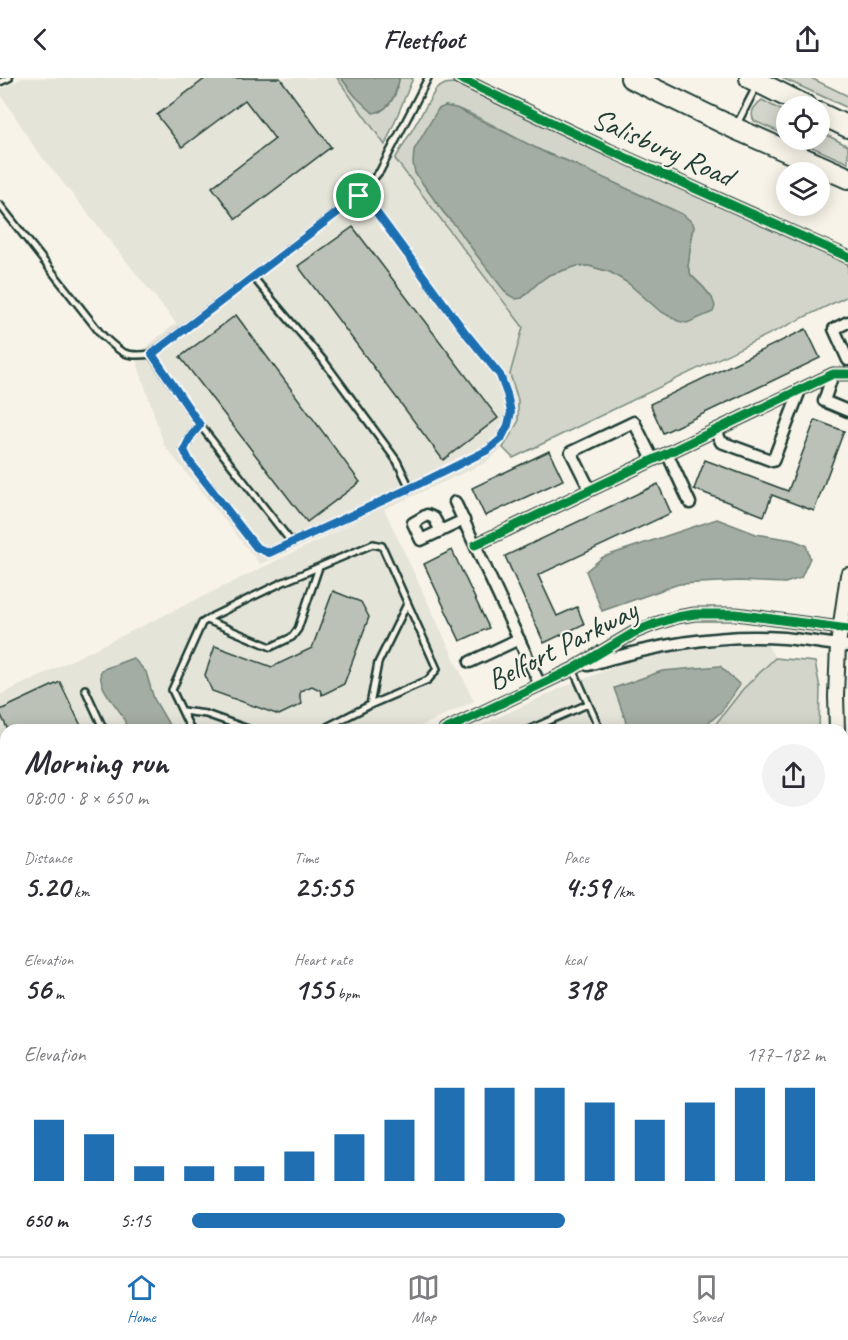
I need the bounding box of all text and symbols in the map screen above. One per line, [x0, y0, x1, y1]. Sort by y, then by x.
text: Fleetfoot [383, 22, 465, 56]
icon: back [24, 23, 57, 56]
icon: share [791, 23, 824, 56]
map controls [776, 96, 830, 216]
button: locate [776, 96, 830, 150]
street label: Salisbury Road [586, 99, 744, 197]
button: layers [776, 162, 830, 216]
pin [333, 170, 384, 221]
icon: arrive [342, 179, 375, 212]
street label: Belfort Parkway [480, 590, 645, 699]
text: Morning run [24, 741, 168, 783]
button: share [762, 744, 825, 807]
text: 08:00 · 8 × 650 m [24, 785, 148, 810]
text: Distance [24, 848, 72, 868]
text: Time [294, 848, 318, 868]
text: Pace [564, 848, 589, 868]
text: 5.20 [24, 868, 70, 906]
text: 25:55 [294, 868, 353, 906]
text: 4:59 [564, 868, 610, 906]
text: km [70, 882, 89, 902]
text: /km [610, 882, 634, 902]
text: Elevation [24, 950, 73, 970]
text: Heart rate [294, 950, 352, 970]
text: kcal [564, 950, 585, 970]
text: 56 [24, 970, 51, 1008]
text: 155 [294, 970, 334, 1008]
text: 318 [564, 970, 605, 1008]
text: m [51, 984, 64, 1004]
text: bpm [334, 984, 359, 1004]
text: Elevation [24, 1042, 86, 1067]
text: 177–182 m [746, 1042, 825, 1067]
text: 650 m [24, 1208, 67, 1233]
text: 5:15 [120, 1208, 151, 1233]
tab: Home [125, 1271, 158, 1327]
tab: Map [407, 1271, 440, 1327]
tab: Saved [690, 1271, 723, 1327]

